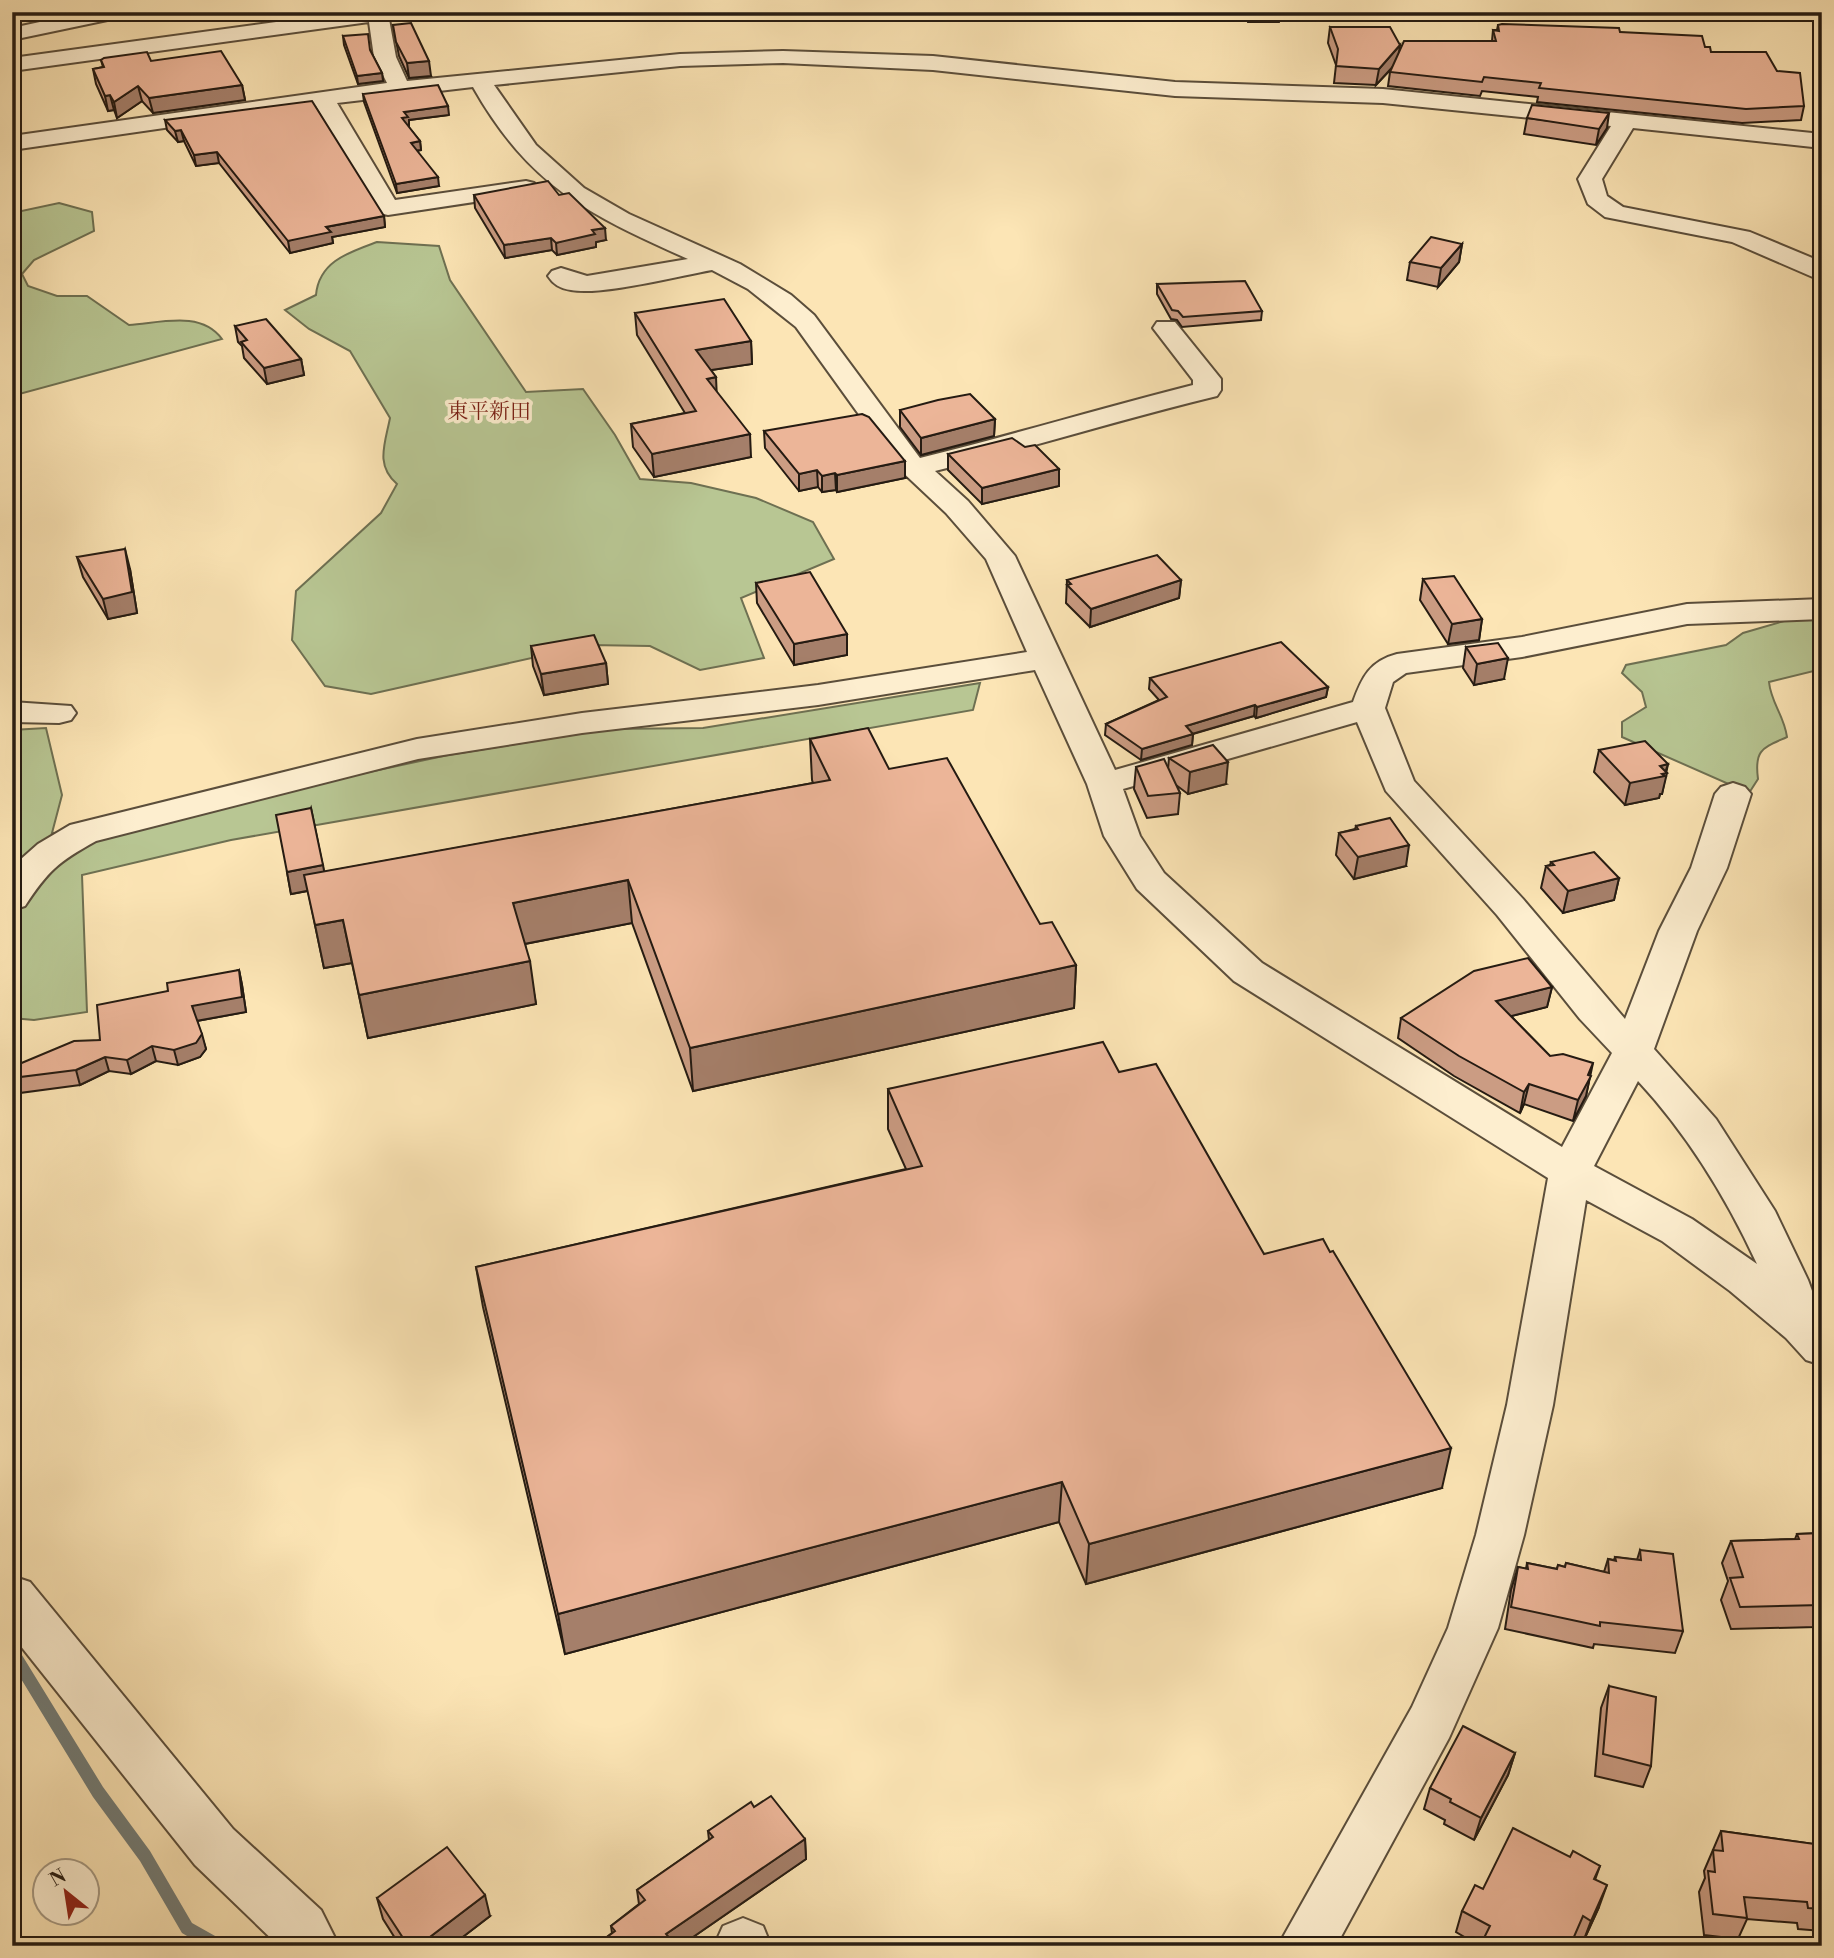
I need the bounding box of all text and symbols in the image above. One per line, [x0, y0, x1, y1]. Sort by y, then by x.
district label: 東平新田 [447, 399, 531, 425]
north arrow [32, 1856, 102, 1926]
text: N [45, 1864, 71, 1892]

